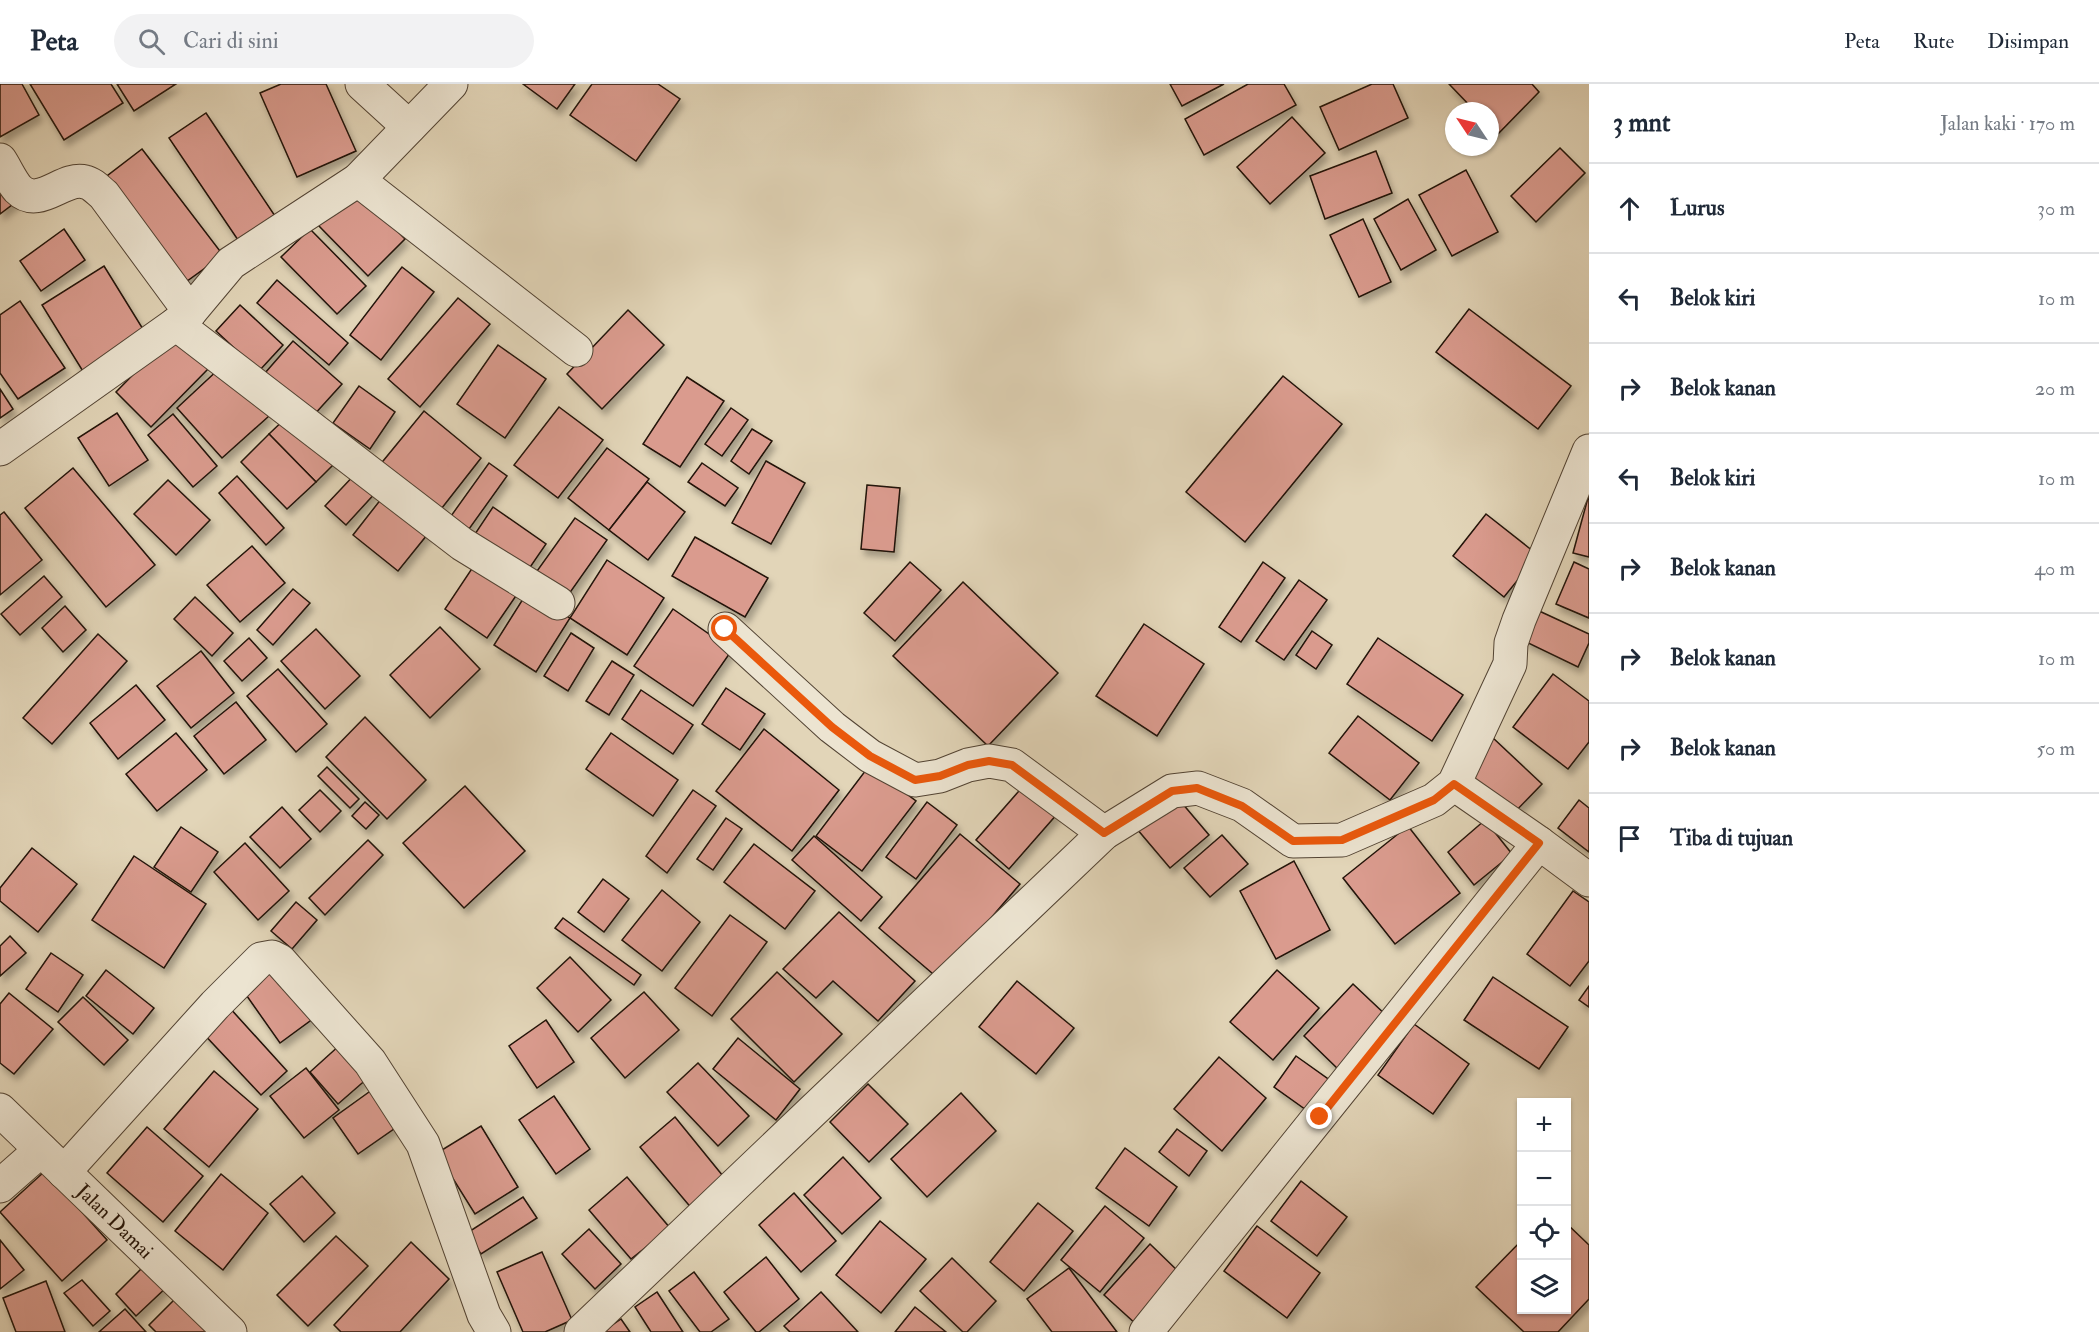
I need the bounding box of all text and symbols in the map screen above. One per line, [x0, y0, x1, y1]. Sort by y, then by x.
search box [114, 14, 534, 68]
text: Peta [30, 24, 78, 59]
icon: search [135, 25, 168, 58]
text: Cari di sini [183, 27, 279, 55]
text: Peta [1844, 28, 1880, 55]
text: Rute [1913, 28, 1954, 55]
text: Disimpan [1987, 28, 2069, 55]
north arrow [1445, 102, 1499, 156]
text: 3 mnt [1613, 107, 1670, 139]
text: Jalan kaki · 170 m [1940, 111, 2075, 136]
icon: ahead [1613, 192, 1646, 225]
text: Lurus [1670, 194, 1724, 222]
text: 30 m [2037, 196, 2075, 221]
icon: left [1613, 282, 1646, 315]
text: Belok kiri [1670, 284, 1755, 312]
text: 10 m [2038, 286, 2075, 311]
icon: right [1613, 372, 1646, 405]
text: Belok kanan [1670, 374, 1776, 402]
text: 20 m [2035, 376, 2075, 401]
icon: left [1613, 462, 1646, 495]
text: Belok kiri [1670, 464, 1755, 492]
text: 10 m [2038, 466, 2075, 491]
icon: right [1613, 552, 1646, 585]
text: Belok kanan [1670, 554, 1776, 582]
text: 40 m [2034, 556, 2075, 581]
route start [711, 615, 737, 641]
icon: right [1613, 642, 1646, 675]
text: Belok kanan [1670, 644, 1776, 672]
text: 10 m [2038, 646, 2075, 671]
icon: right [1613, 732, 1646, 765]
text: Belok kanan [1670, 734, 1776, 762]
text: 50 m [2036, 736, 2075, 761]
icon: arrive [1613, 822, 1646, 855]
text: Tiba di tujuan [1670, 824, 1793, 852]
map controls [1517, 1098, 1571, 1314]
button: + [1517, 1098, 1571, 1152]
route end [1306, 1103, 1332, 1129]
button: − [1517, 1152, 1571, 1206]
street label: Jalan Damai [70, 1178, 158, 1264]
button: locate [1517, 1206, 1571, 1260]
button: layers [1517, 1260, 1571, 1314]

